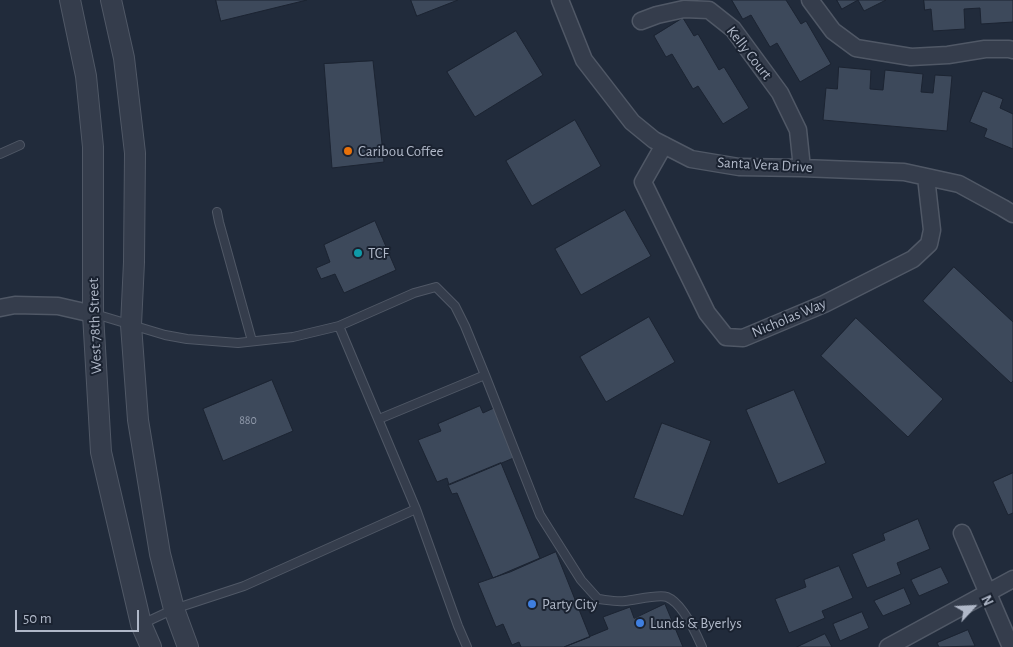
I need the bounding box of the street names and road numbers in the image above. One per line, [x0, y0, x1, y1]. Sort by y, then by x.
street label: Kelly Court [723, 23, 775, 83]
street label: Santa Vera Drive [717, 154, 813, 176]
street label: West 78th Street [84, 278, 106, 374]
street label: Nicholas Way [749, 294, 829, 342]

